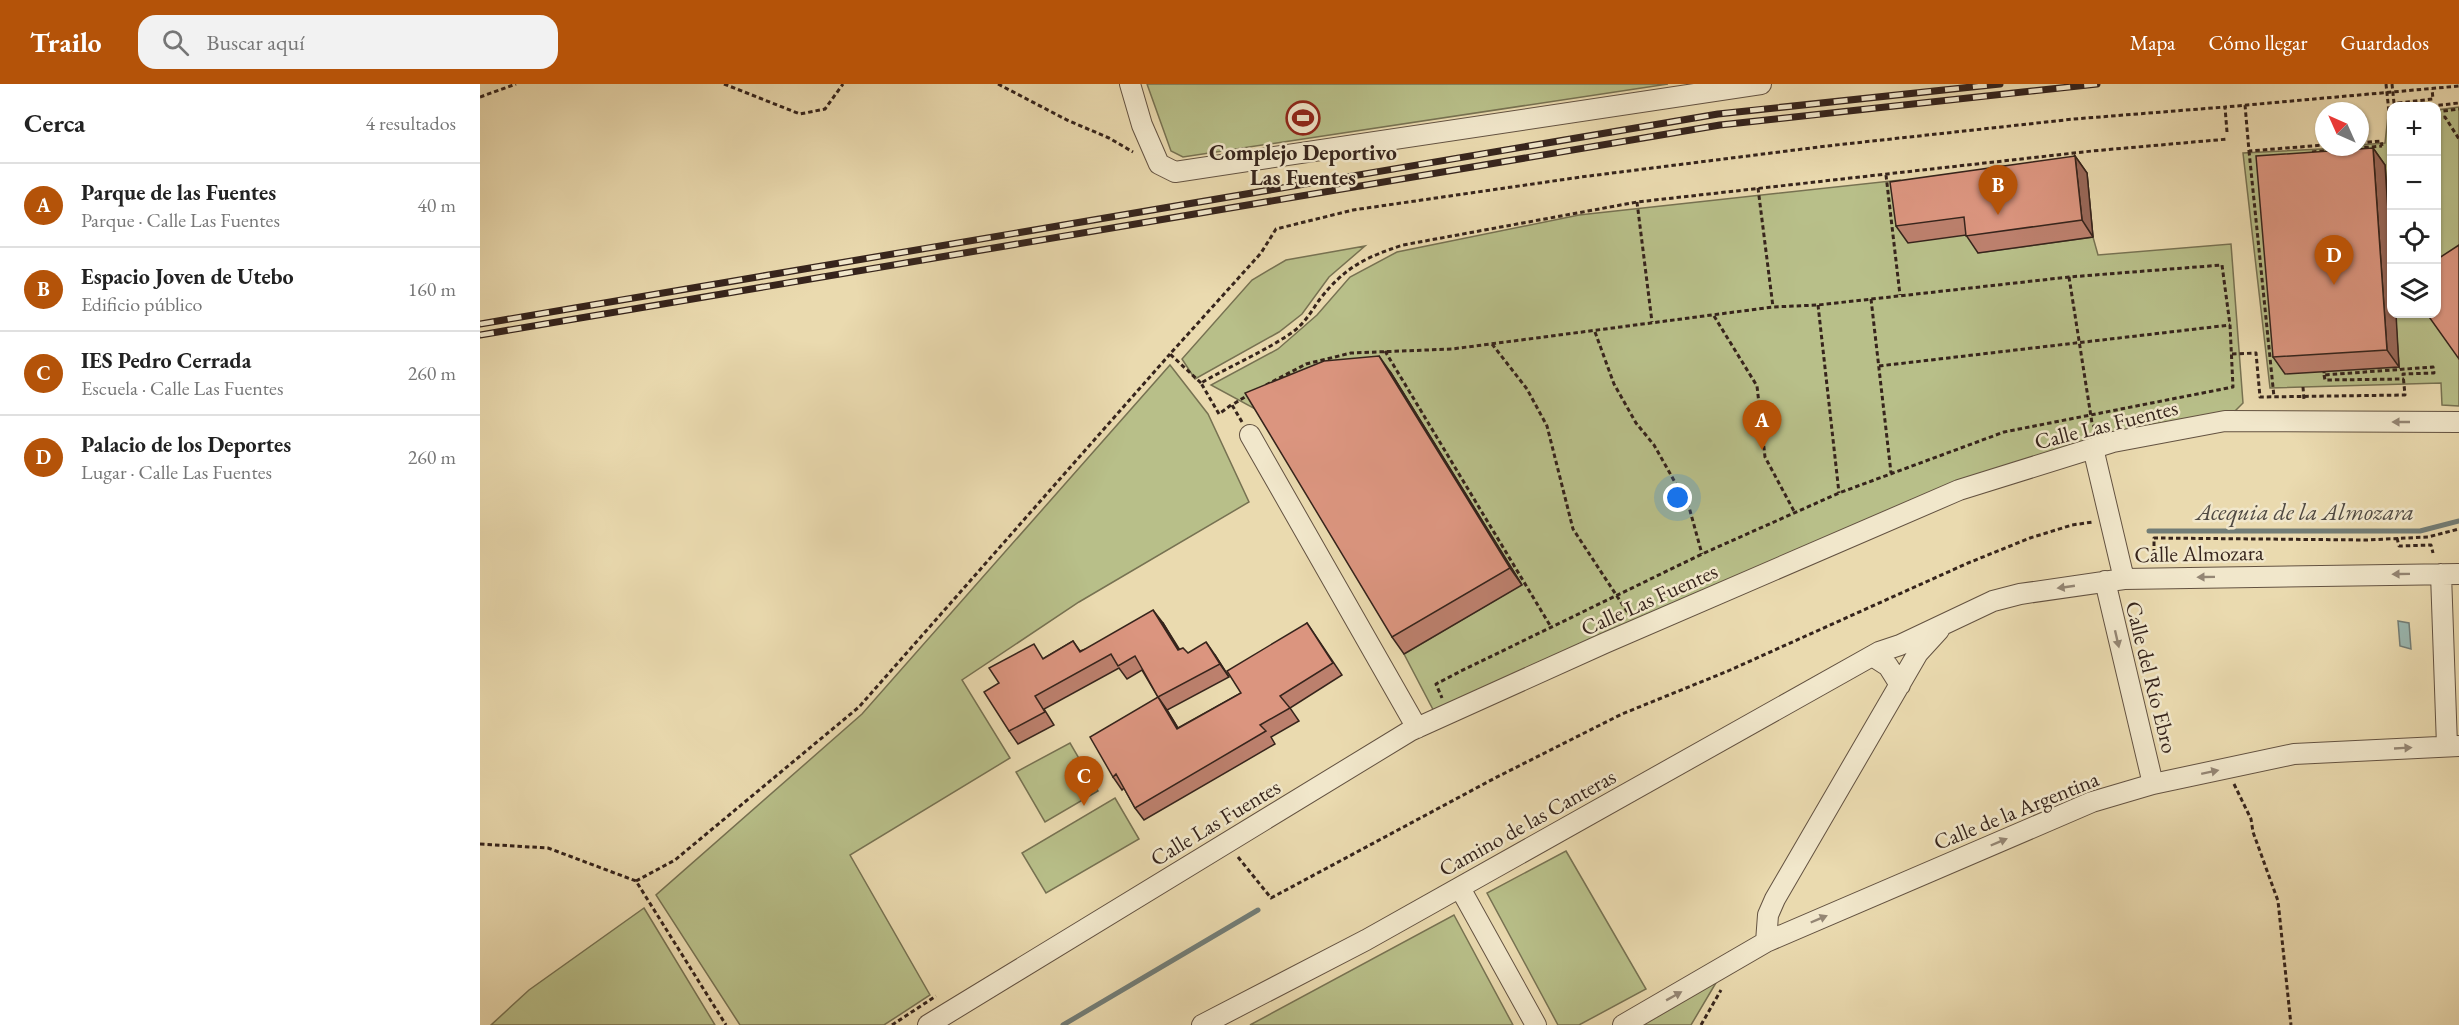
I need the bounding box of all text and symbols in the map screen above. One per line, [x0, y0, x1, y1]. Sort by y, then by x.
search box [138, 15, 558, 69]
text: Trailo [30, 24, 102, 60]
icon: search [159, 26, 192, 59]
text: Buscar aquí [207, 28, 305, 57]
text: Mapa [2130, 29, 2175, 56]
text: Cómo llegar [2208, 29, 2307, 56]
text: Guardados [2340, 29, 2429, 56]
sports icon: Complejo Deportivo Las Fuentes [1285, 100, 1321, 136]
north arrow [2315, 102, 2369, 156]
map controls [2387, 102, 2441, 318]
button: + [2387, 102, 2441, 156]
text: Cerca [24, 106, 85, 140]
text: 4 resultados [365, 110, 456, 136]
place label: Complejo Deportivo Las Fuentes [1209, 138, 1397, 192]
button: − [2387, 156, 2441, 210]
pin: B [1978, 166, 2018, 215]
text: Parque de las Fuentes [81, 178, 276, 207]
text: A [36, 192, 51, 218]
text: 40 m [417, 192, 456, 218]
text: Parque · Calle Las Fuentes [81, 207, 280, 233]
button: locate [2387, 210, 2441, 264]
pin: D [2314, 236, 2354, 285]
text: Espacio Joven de Utebo [81, 262, 294, 291]
button: layers [2387, 264, 2441, 318]
text: B [37, 276, 50, 302]
text: 160 m [408, 276, 456, 302]
text: Edificio público [81, 291, 202, 317]
text: IES Pedro Cerrada [81, 346, 251, 375]
text: C [36, 360, 51, 386]
text: 260 m [408, 360, 456, 386]
text: Escuela · Calle Las Fuentes [81, 375, 283, 401]
street label: Calle Las Fuentes [2031, 393, 2181, 456]
pin: A [1742, 400, 1782, 450]
one-way arrow [2391, 417, 2410, 427]
text: Palacio de los Deportes [81, 430, 291, 459]
text: D [36, 444, 51, 470]
text: 260 m [408, 444, 456, 470]
text: Lugar · Calle Las Fuentes [81, 459, 272, 485]
your location [1663, 483, 1692, 512]
water label: Acequia de la Almozara [2194, 496, 2414, 528]
street label: Calle Almozara [2134, 538, 2264, 569]
street label: Calle Las Fuentes [1576, 556, 1722, 643]
one-way arrow [2391, 569, 2410, 578]
one-way arrow [2196, 572, 2215, 582]
one-way arrow [2057, 582, 2076, 591]
street label: Calle del Río Ebro [2119, 598, 2184, 756]
one-way arrow [2113, 629, 2122, 648]
one-way arrow [2394, 743, 2413, 752]
pin: C [1064, 756, 1104, 806]
street label: Camino de las Canteras [1434, 762, 1621, 883]
street label: Calle de la Argentina [1929, 764, 2103, 857]
one-way arrow [2201, 767, 2220, 776]
street label: Calle Las Fuentes [1145, 772, 1286, 873]
one-way arrow [1990, 837, 2008, 847]
one-way arrow [1811, 914, 1829, 924]
one-way arrow [1666, 991, 1683, 1001]

